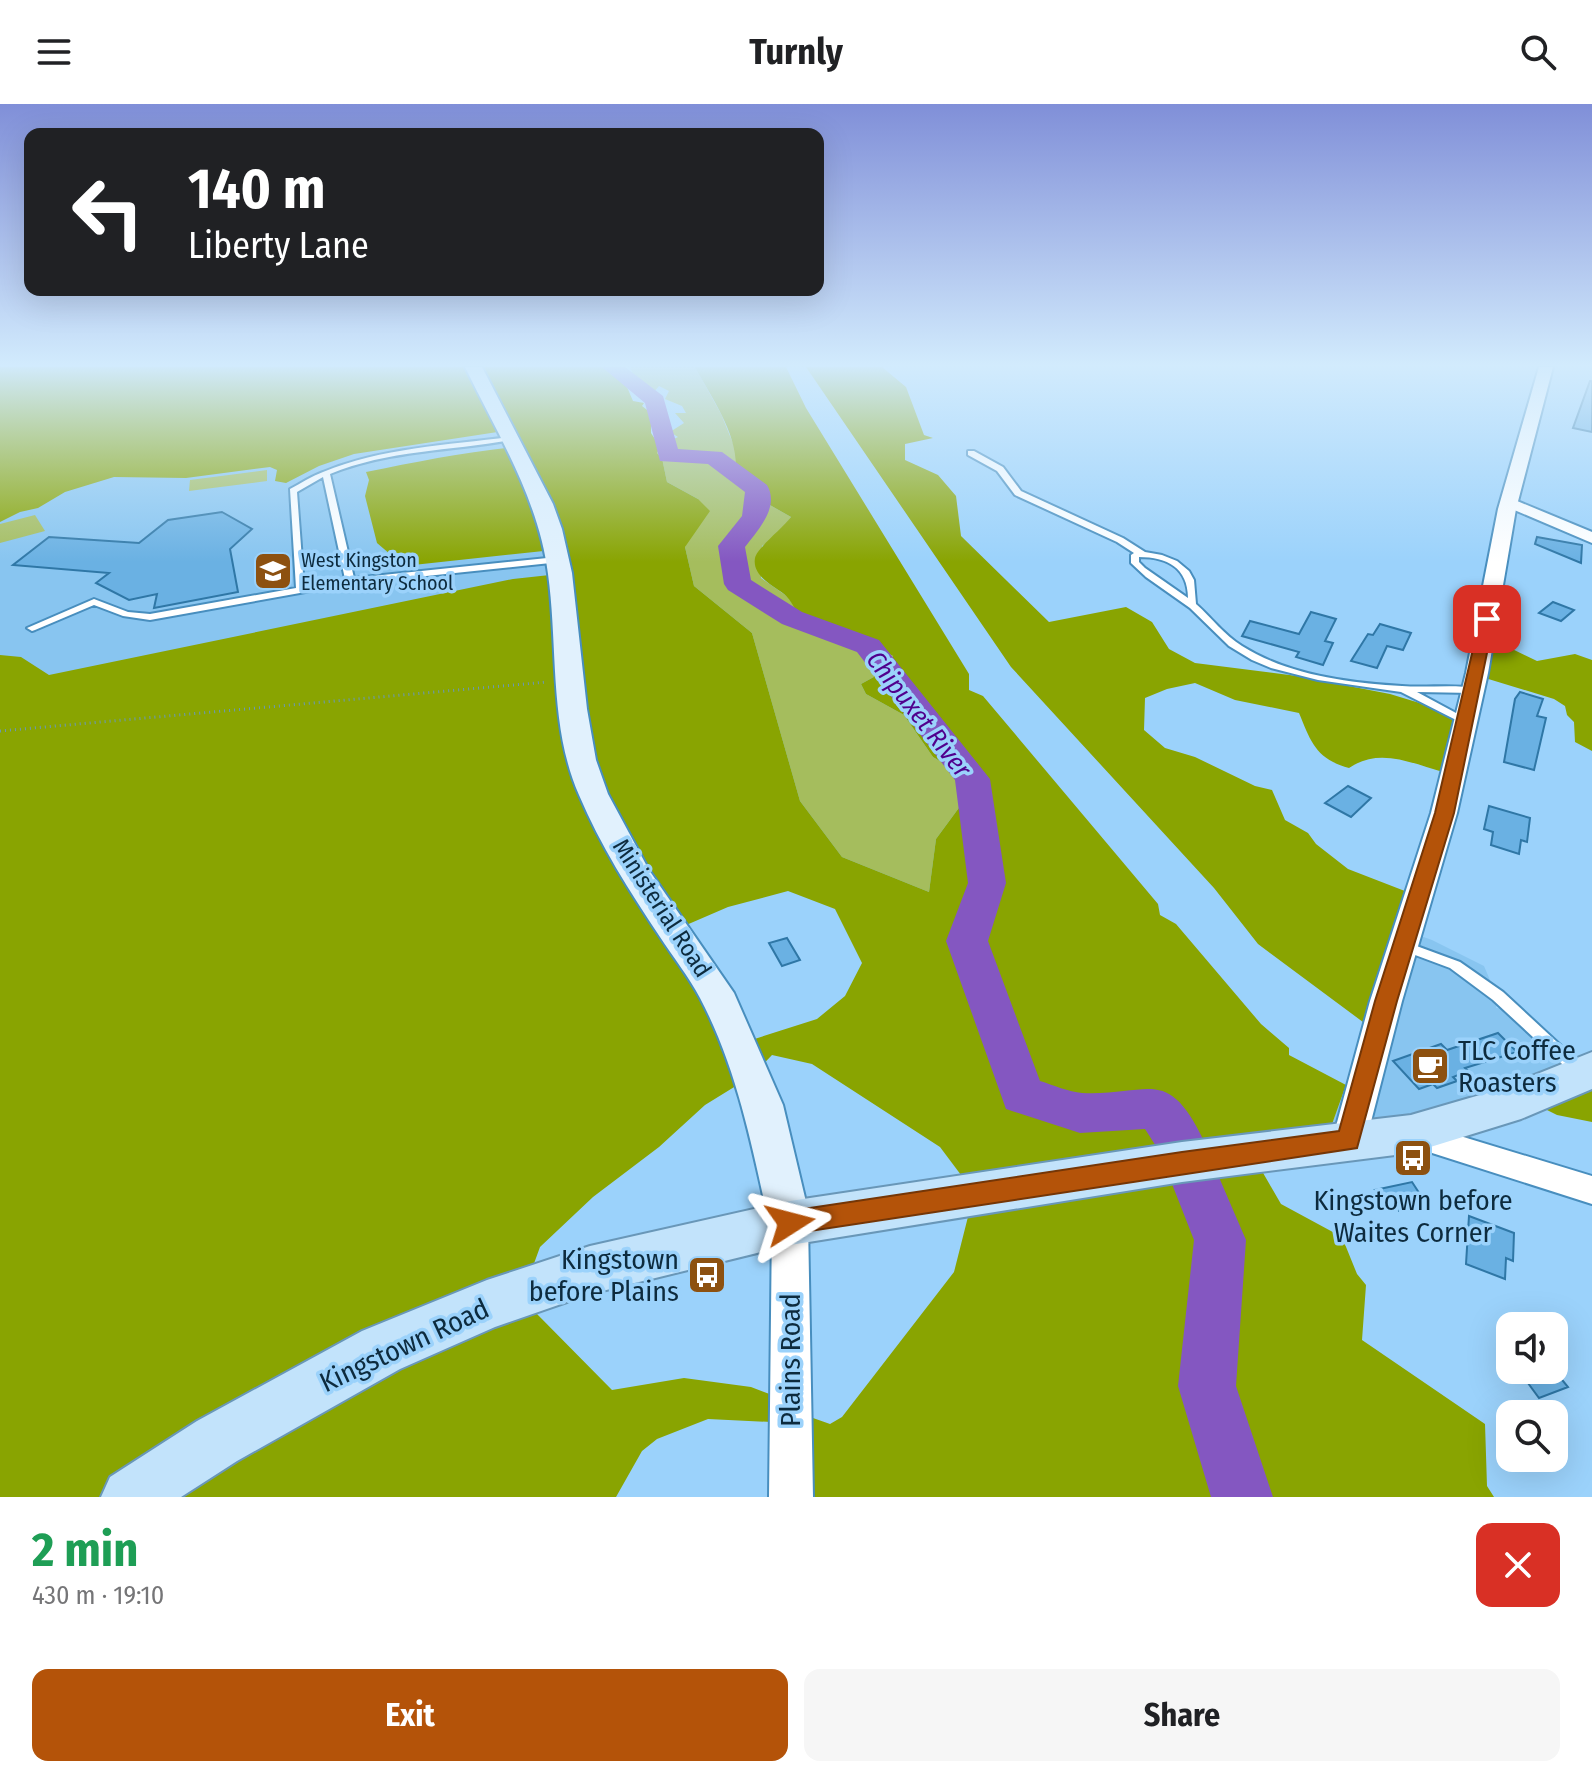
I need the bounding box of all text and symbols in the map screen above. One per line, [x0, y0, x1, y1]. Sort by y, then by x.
icon: menu [32, 30, 76, 74]
text: Turnly [749, 30, 843, 74]
icon: search [1516, 30, 1560, 74]
text: 140 m [188, 156, 325, 223]
icon: left [56, 160, 160, 264]
text: Liberty Lane [188, 224, 369, 268]
place label: West Kingston Elementary School [301, 548, 453, 595]
school or university icon: West Kingston Elementary School [252, 550, 294, 592]
pin [1453, 585, 1521, 653]
icon: arrive [1465, 597, 1509, 641]
water label: Chipuxet River [860, 645, 978, 784]
street label: Ministerial Road [607, 834, 717, 982]
place label: TLC Coffee Roasters [1458, 1034, 1576, 1099]
cafe icon: TLC Coffee Roasters [1409, 1045, 1451, 1087]
bus stop icon: Kingstown before Waites Corner [1392, 1137, 1434, 1179]
position arrow [748, 1181, 832, 1265]
place label: Kingstown before Waites Corner [1313, 1184, 1513, 1249]
place label: Kingstown before Plains [529, 1243, 679, 1308]
bus stop icon: Kingstown before Plains [686, 1254, 728, 1296]
street label: Kingstown Road [314, 1292, 494, 1399]
street label: Plains Road [774, 1293, 807, 1427]
map controls [1496, 1312, 1568, 1472]
button: sound [1496, 1312, 1568, 1384]
button: search [1496, 1400, 1568, 1472]
text: 2 min [32, 1521, 138, 1579]
button: close [1476, 1523, 1560, 1607]
text: 430 m · 19:10 [32, 1580, 164, 1611]
button: Exit [32, 1669, 788, 1761]
button: Share [804, 1669, 1560, 1761]

